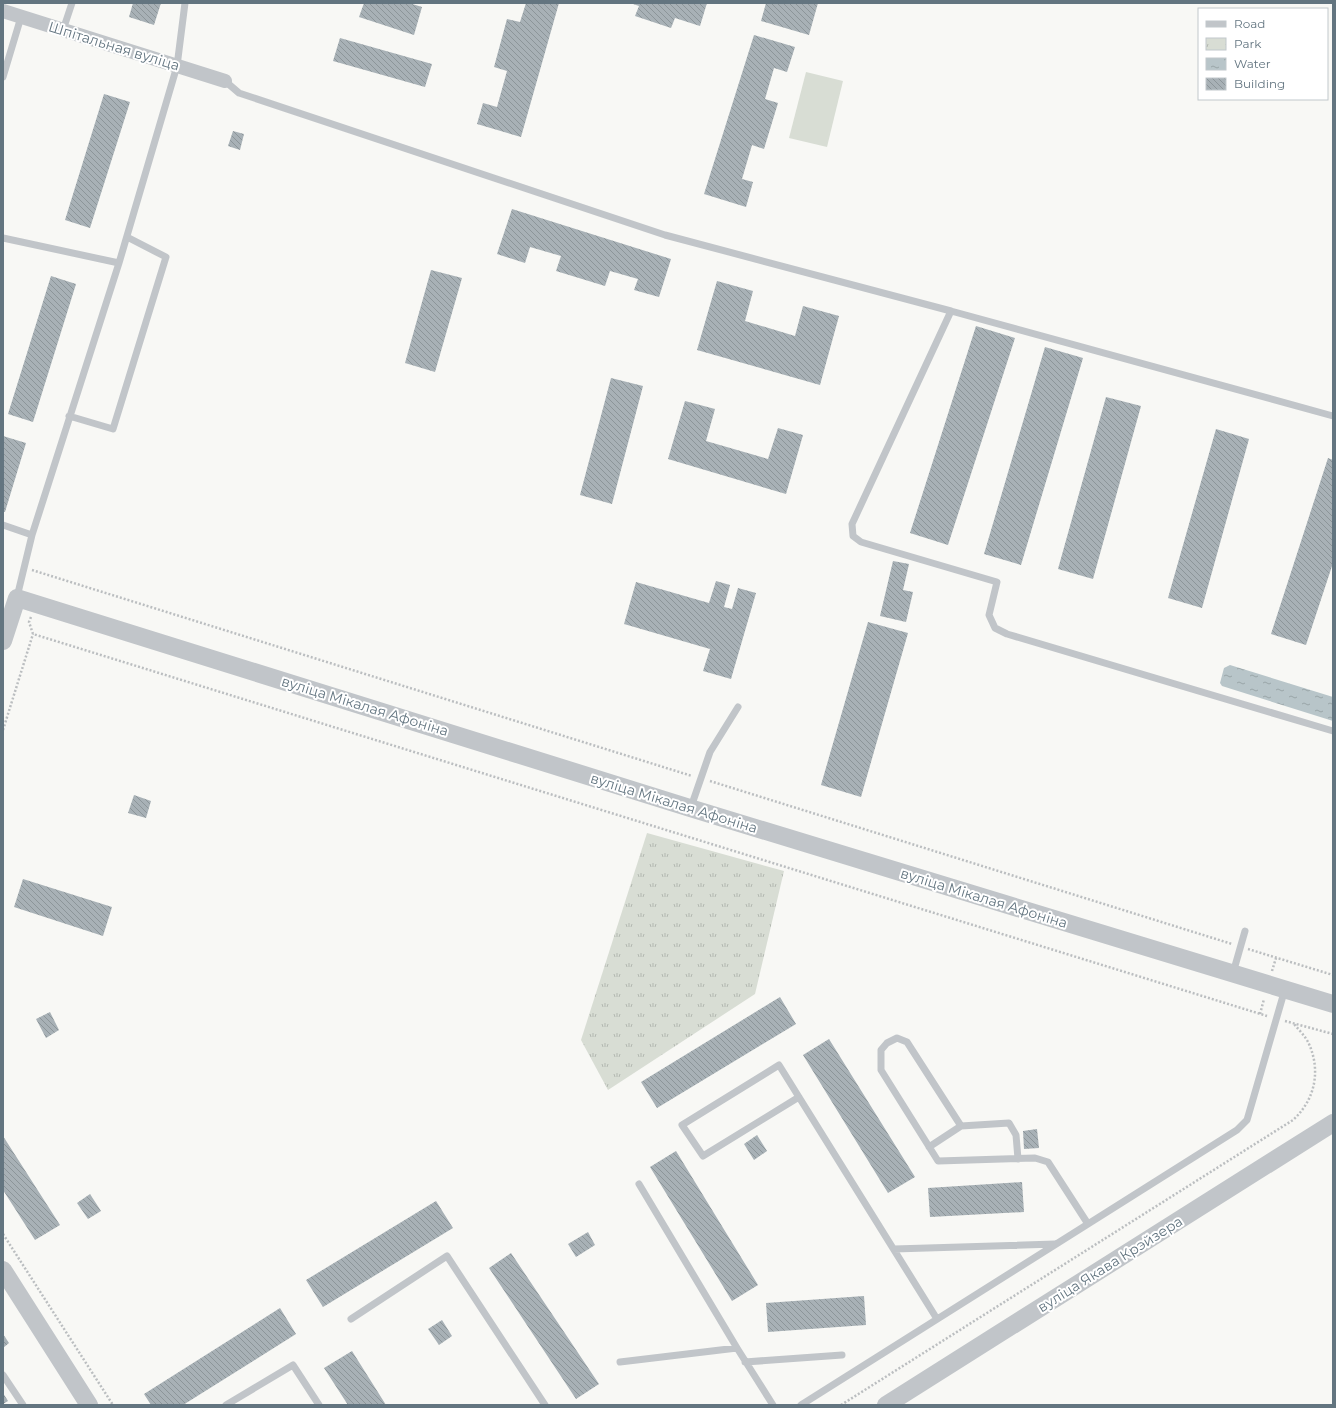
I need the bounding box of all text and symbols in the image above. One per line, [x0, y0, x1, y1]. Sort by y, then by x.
legend [1198, 8, 1328, 100]
text: Road [1234, 16, 1265, 31]
street label: Шпітальная вуліца [46, 17, 182, 75]
text: Park [1234, 36, 1262, 51]
text: Water [1234, 56, 1271, 71]
text: Building [1234, 76, 1285, 91]
street label: вуліца Мікалая Афоніна [279, 672, 451, 740]
street label: вуліца Мікалая Афоніна [588, 769, 760, 837]
street label: вуліца Мікалая Афоніна [898, 864, 1070, 932]
street label: вуліца Якава Крэйзера [1034, 1212, 1186, 1316]

